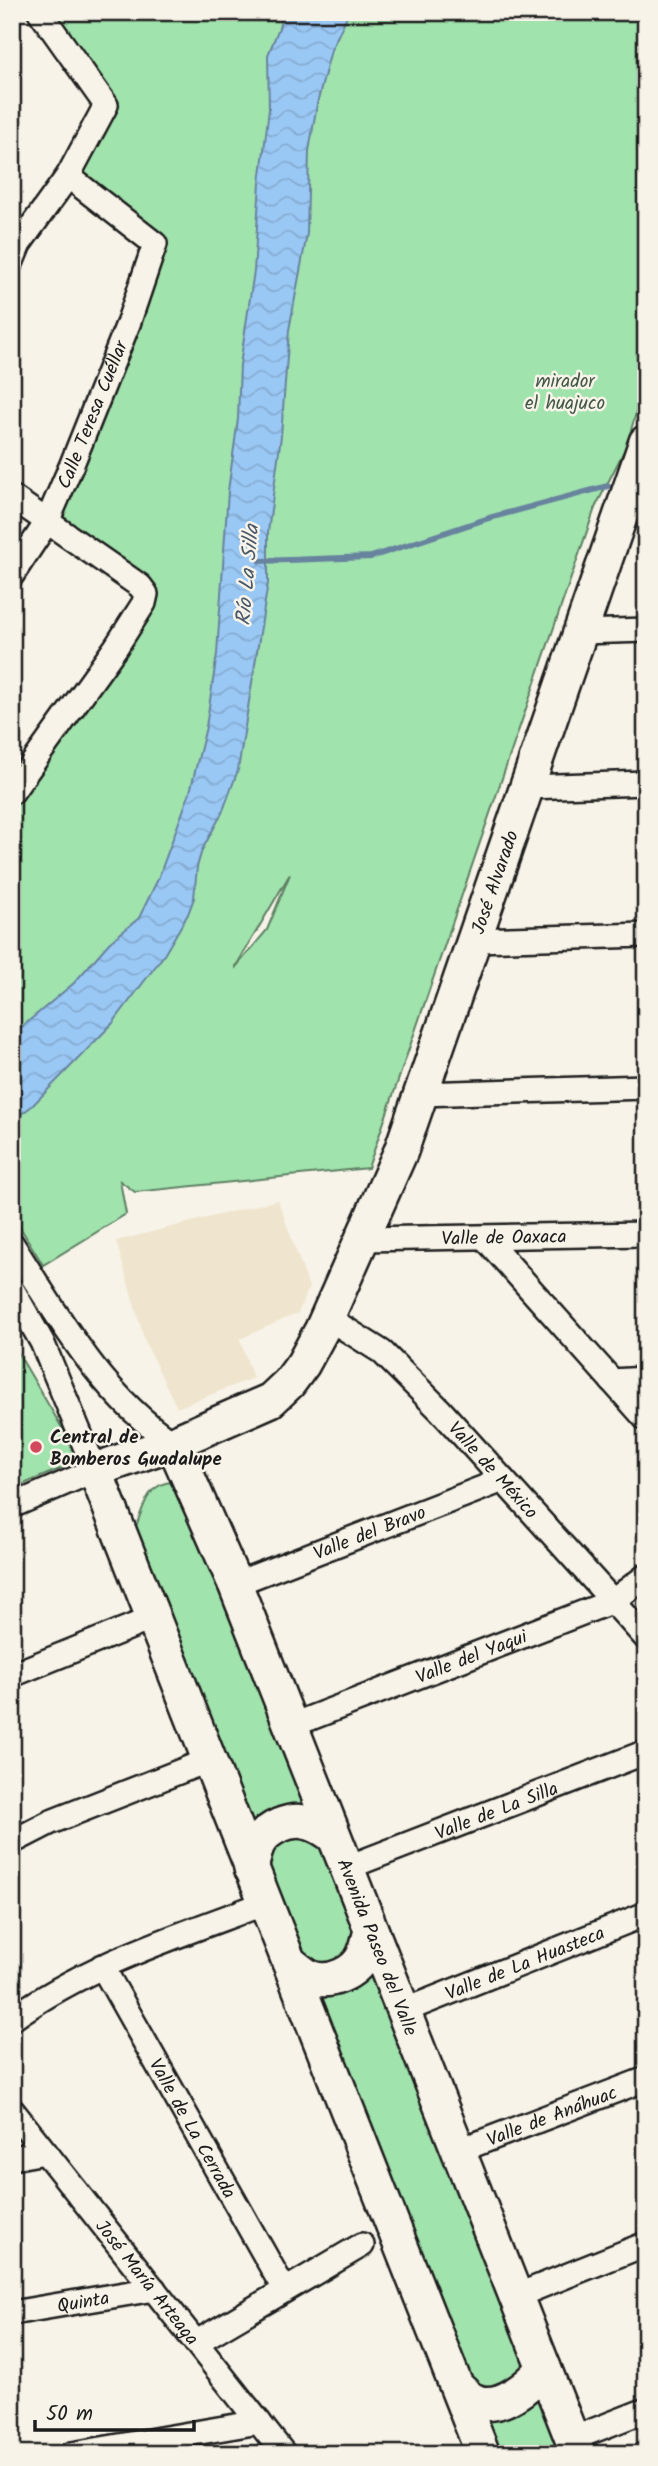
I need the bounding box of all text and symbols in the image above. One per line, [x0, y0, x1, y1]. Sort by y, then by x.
street label: Calle Teresa Cuéllar [50, 335, 137, 494]
park label: mirador el huajuco [525, 367, 605, 419]
water label: Río La Silla [228, 522, 269, 627]
street label: José Alvarado [464, 827, 528, 938]
street label: Valle de Oaxaca [441, 1222, 567, 1255]
street label: Valle de México [440, 1415, 545, 1527]
place label: Central de Bomberos Guadalupe [50, 1423, 222, 1475]
marker: Central de Bomberos Guadalupe [28, 1439, 44, 1455]
street label: Valle del Bravo [309, 1498, 431, 1569]
street label: Valle del Yaqui [411, 1622, 533, 1693]
street label: Valle de La Silla [431, 1774, 563, 1849]
street label: Avenida Paseo del Valle [328, 1854, 425, 2041]
street label: Valle de La Huasteca [441, 1919, 610, 2010]
street label: Valle de La Cerrada [140, 2053, 243, 2205]
street label: Valle de Anáhuac [482, 2078, 622, 2156]
street label: José María Arteaga [87, 2214, 206, 2353]
street label: Quinta [55, 2284, 112, 2322]
scale bar [35, 2389, 194, 2433]
text: 50 m [46, 2398, 93, 2431]

